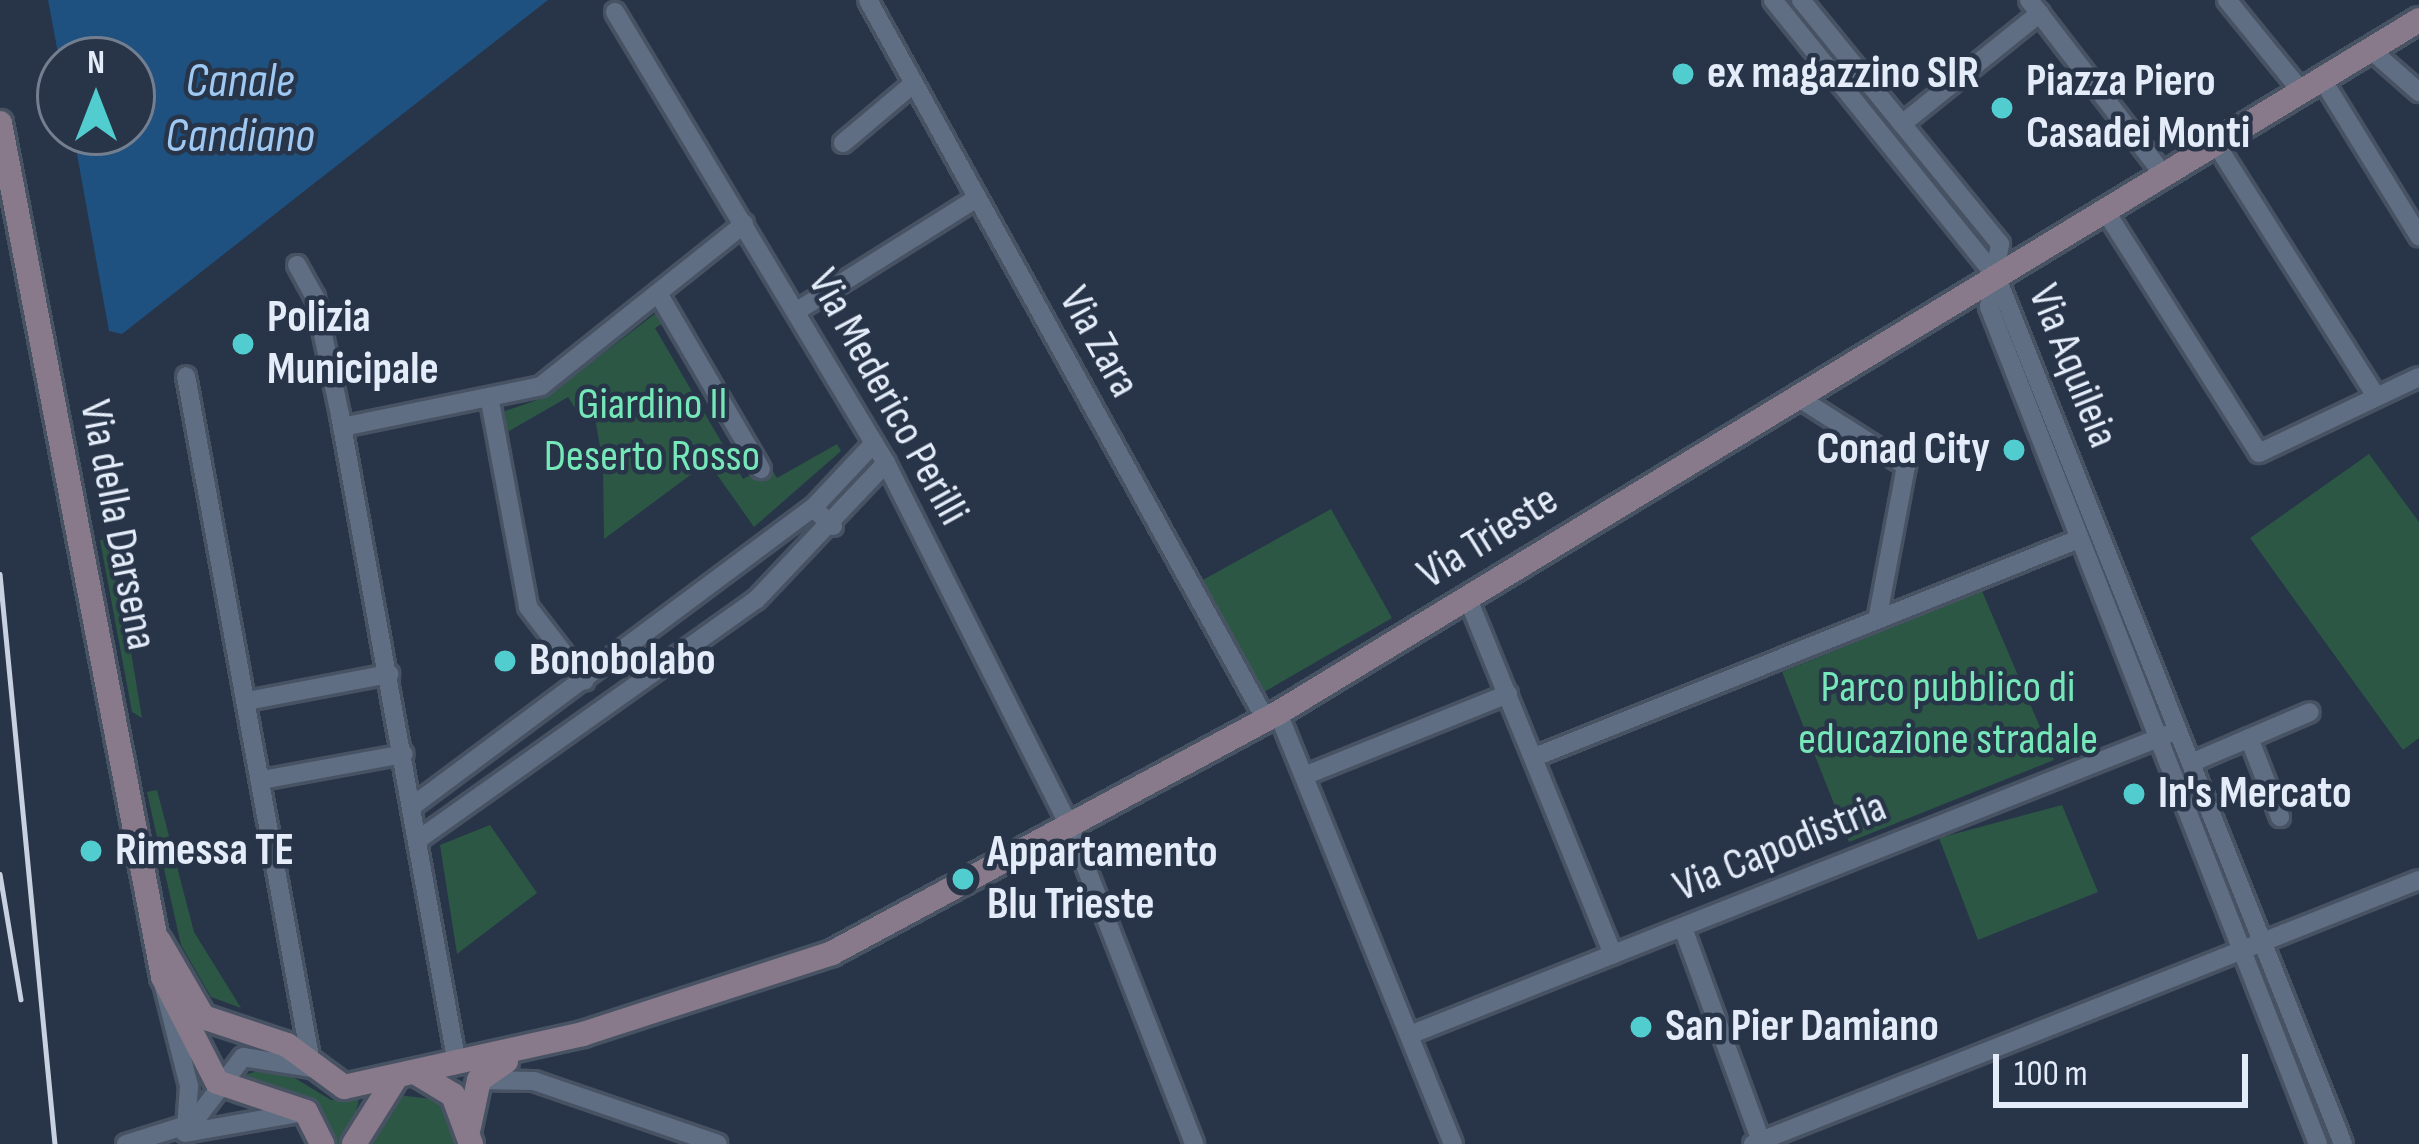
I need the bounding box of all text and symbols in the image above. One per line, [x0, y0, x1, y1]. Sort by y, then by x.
north arrow [36, 36, 156, 156]
text: N [87, 43, 105, 83]
place label: ex magazzino SIR [1707, 47, 1979, 101]
water label: Canale Candiano [165, 52, 315, 165]
place label: Piazza Piero Casadei Monti [2026, 55, 2250, 161]
marker: ex magazzino SIR [1670, 61, 1696, 87]
marker: Piazza Piero Casadei Monti [1989, 95, 2015, 121]
street label: Via Mederico Perilli [796, 260, 980, 534]
street label: Via Zara [1047, 277, 1151, 407]
street label: Via Aquileia [2016, 277, 2130, 455]
place label: Polizia Municipale [267, 291, 439, 397]
marker: Polizia Municipale [230, 331, 256, 357]
park label: Giardino Il Deserto Rosso [544, 378, 760, 484]
street label: Via della Darsena [67, 395, 169, 655]
place label: Conad City [1816, 423, 1990, 477]
marker: Conad City [2001, 437, 2027, 463]
street label: Via Trieste [1408, 473, 1568, 601]
place label: Bonobolabo [529, 634, 715, 688]
marker: Bonobolabo [492, 648, 518, 674]
park label: Parco pubblico di educazione stradale [1798, 661, 2098, 767]
place label: In's Mercato [2158, 767, 2352, 821]
street label: Via Capodistria [1666, 780, 1894, 914]
marker: In's Mercato [2121, 781, 2147, 807]
place label: Rimessa TE [115, 824, 294, 878]
place label: Appartamento Blu Trieste [987, 826, 1218, 932]
marker: Rimessa TE [78, 838, 104, 864]
marker: Appartamento Blu Trieste [950, 866, 976, 892]
place label: San Pier Damiano [1665, 1000, 1939, 1054]
marker: San Pier Damiano [1628, 1014, 1654, 1040]
scale bar [1999, 1030, 2254, 1104]
text: 100 m [2014, 1053, 2088, 1096]

